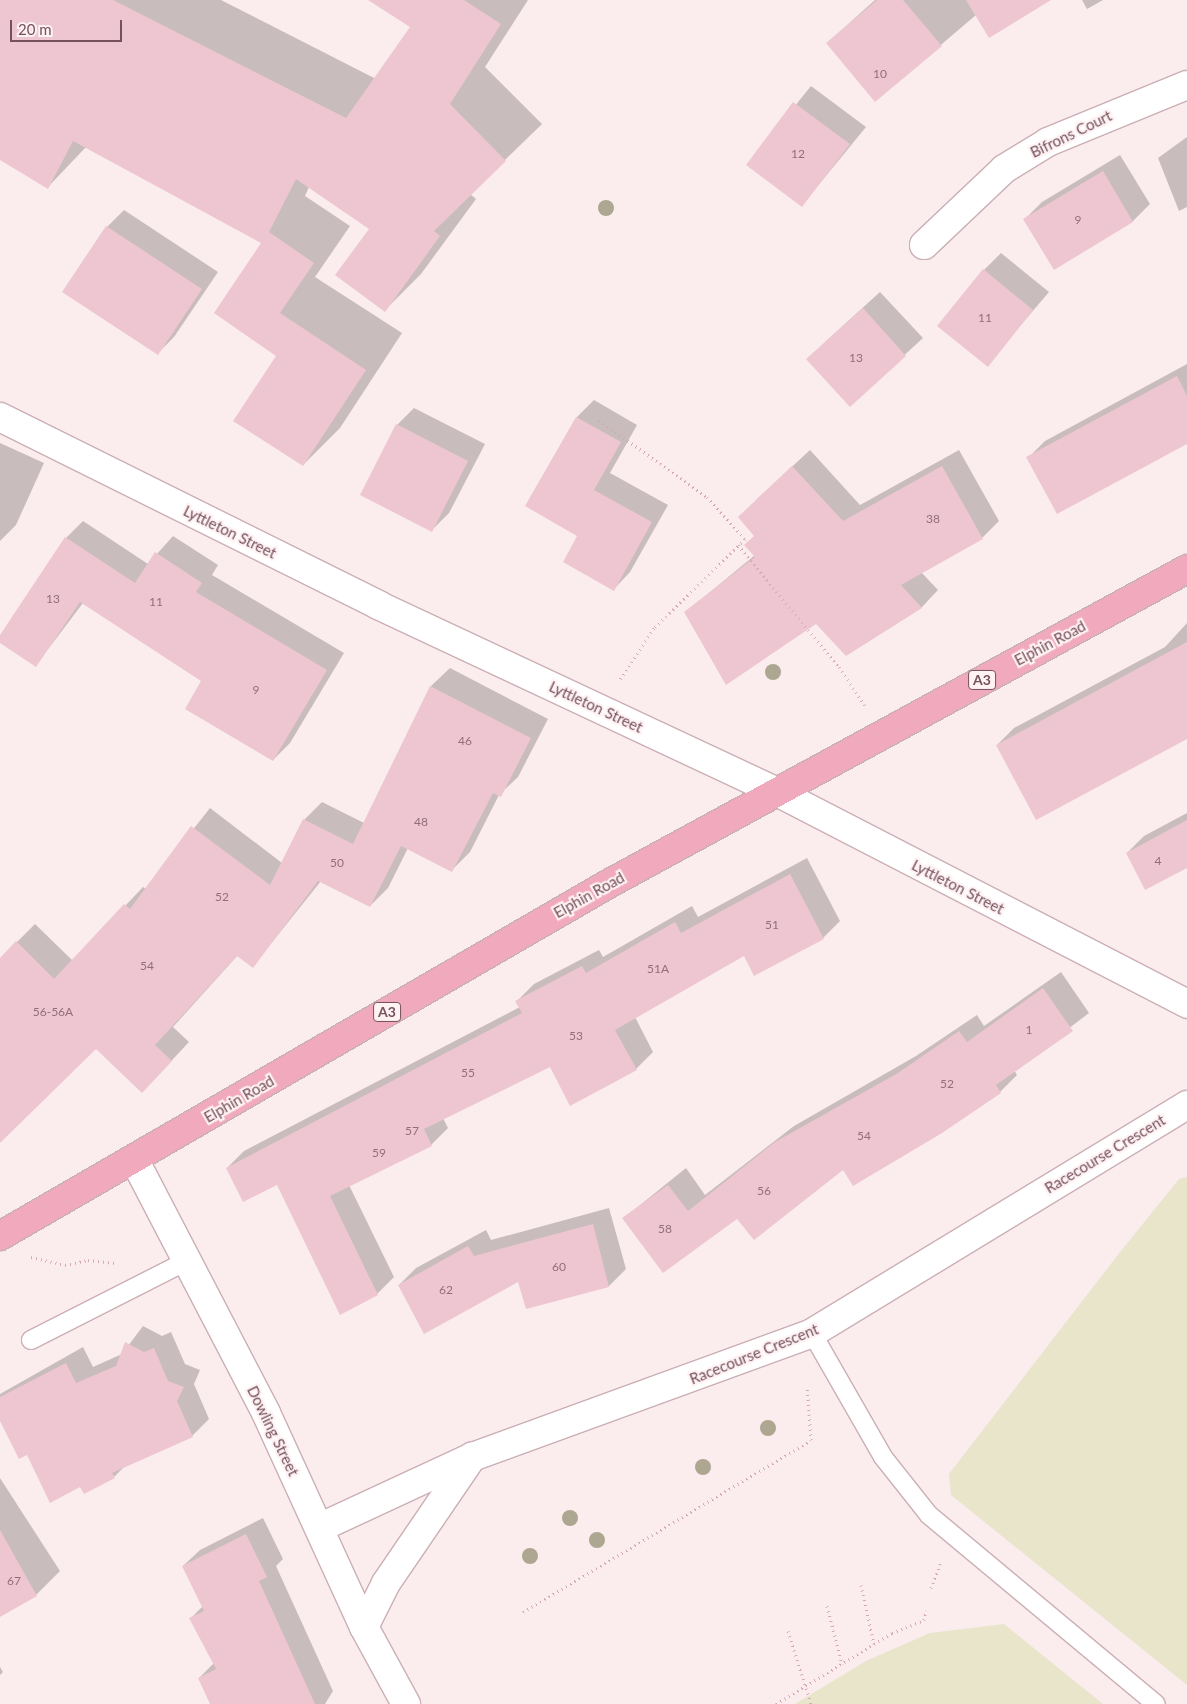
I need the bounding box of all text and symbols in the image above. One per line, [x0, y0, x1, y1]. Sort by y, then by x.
scale bar [12, 10, 125, 42]
text: 20 m [18, 20, 52, 38]
house number: 10 [873, 67, 887, 81]
street label: Bifrons Court [1027, 107, 1115, 161]
house number: 12 [791, 147, 805, 161]
house number: 9 [1075, 213, 1081, 227]
house number: 11 [978, 311, 992, 325]
house number: 13 [849, 351, 863, 365]
street label: Lyttleton Street [181, 502, 279, 562]
house number: 38 [926, 512, 940, 526]
house number: 13 [46, 592, 60, 606]
house number: 11 [149, 595, 163, 609]
street label: Elphin Road [1011, 617, 1089, 669]
road number: A3 [967, 668, 997, 692]
street label: Lyttleton Street [546, 677, 646, 737]
house number: 9 [253, 683, 259, 697]
house number: 46 [458, 734, 472, 748]
house number: 48 [414, 815, 428, 829]
house number: 4 [1155, 854, 1161, 868]
house number: 50 [330, 856, 344, 870]
street label: Lyttleton Street [909, 856, 1007, 918]
street label: Elphin Road [551, 868, 627, 922]
house number: 52 [215, 890, 229, 904]
house number: 51 [765, 918, 779, 932]
house number: 54 [140, 959, 154, 973]
house number: 51A [647, 962, 669, 976]
road number: A3 [372, 1000, 402, 1024]
house number: 56-56A [33, 1005, 73, 1019]
house number: 1 [1026, 1023, 1032, 1037]
house number: 53 [569, 1029, 583, 1043]
house number: 55 [461, 1066, 475, 1080]
street label: Elphin Road [201, 1072, 277, 1126]
house number: 52 [940, 1077, 954, 1091]
street label: Racecourse Crescent [1041, 1111, 1169, 1197]
house number: 57 [405, 1124, 419, 1138]
house number: 54 [857, 1129, 871, 1143]
house number: 59 [372, 1146, 386, 1160]
house number: 56 [757, 1184, 771, 1198]
house number: 58 [658, 1222, 672, 1236]
house number: 60 [552, 1260, 566, 1274]
house number: 62 [439, 1283, 453, 1297]
street label: Racecourse Crescent [687, 1320, 821, 1388]
street label: Dowling Street [243, 1383, 303, 1479]
house number: 67 [7, 1574, 21, 1588]

